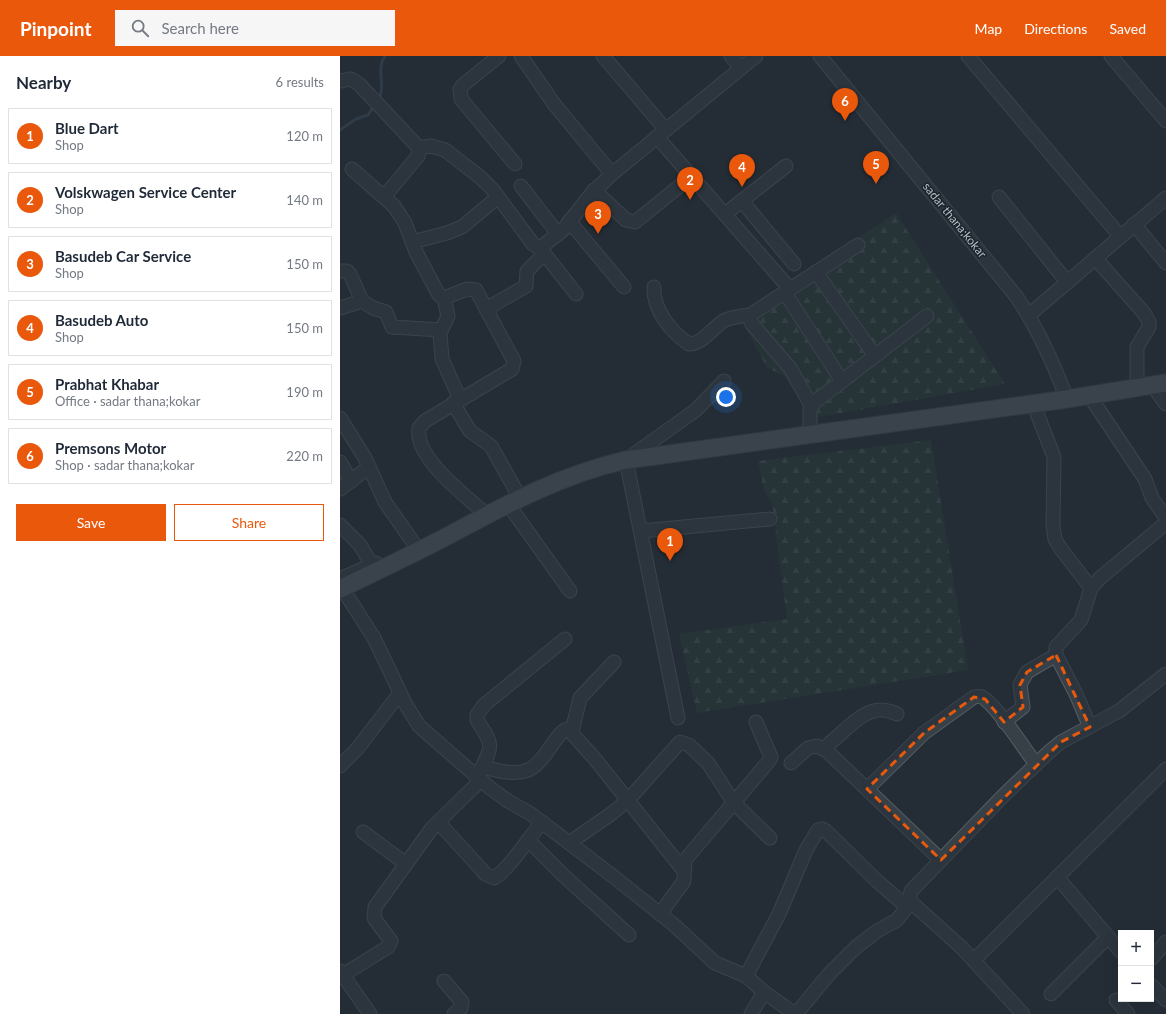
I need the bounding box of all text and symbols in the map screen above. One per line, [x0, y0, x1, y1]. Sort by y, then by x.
search box [115, 10, 395, 46]
text: Pinpoint [20, 17, 91, 40]
icon: search [129, 17, 151, 39]
text: Search here [161, 19, 239, 37]
text: Map [975, 20, 1002, 37]
text: Directions [1024, 20, 1087, 37]
text: Saved [1109, 20, 1146, 37]
text: Nearby [16, 72, 71, 93]
text: 6 results [276, 74, 324, 90]
pin: 6 [832, 88, 858, 121]
text: Blue Dart [55, 119, 119, 137]
text: 1 [26, 128, 34, 144]
text: 120 m [286, 128, 323, 144]
text: Shop [55, 137, 84, 153]
pin: 5 [863, 151, 889, 184]
pin: 4 [729, 154, 755, 187]
pin: 2 [677, 167, 703, 200]
street label: sadar thana;kokar [920, 179, 990, 261]
text: Volskwagen Service Center [55, 183, 236, 201]
text: 2 [26, 192, 34, 208]
text: 140 m [286, 192, 323, 208]
text: Shop [55, 201, 84, 217]
pin: 3 [585, 201, 611, 234]
text: Basudeb Car Service [55, 247, 191, 265]
text: 3 [26, 256, 34, 272]
text: 150 m [286, 256, 323, 272]
text: Shop [55, 265, 84, 281]
text: Basudeb Auto [55, 311, 148, 329]
text: 4 [26, 320, 34, 336]
text: 150 m [286, 320, 323, 336]
text: Shop [55, 329, 84, 345]
text: Prabhat Khabar [55, 375, 159, 393]
text: 5 [26, 384, 34, 400]
text: 190 m [286, 384, 323, 400]
your location [716, 387, 736, 407]
text: Office · sadar thana;kokar [55, 393, 200, 409]
text: Premsons Motor [55, 439, 166, 457]
text: 6 [26, 448, 34, 464]
text: 220 m [286, 448, 323, 464]
text: Shop · sadar thana;kokar [55, 457, 194, 473]
button: Save [16, 504, 166, 541]
button: Share [174, 504, 324, 541]
pin: 1 [657, 528, 683, 561]
map controls [1118, 930, 1154, 1002]
button: + [1118, 930, 1154, 966]
button: − [1118, 966, 1154, 1002]

